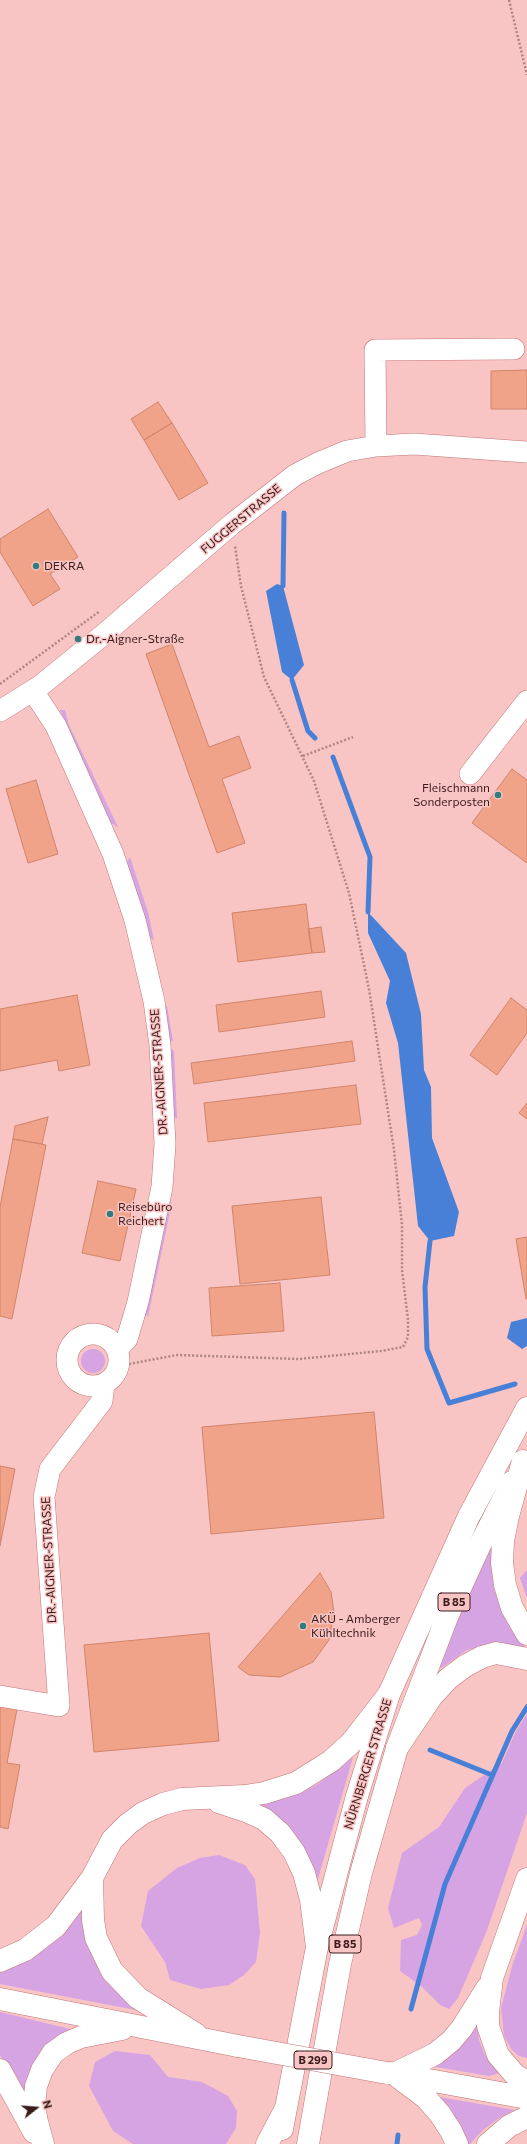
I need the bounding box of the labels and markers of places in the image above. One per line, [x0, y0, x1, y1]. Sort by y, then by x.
place label: DEKRA [44, 559, 84, 573]
marker: DEKRA [31, 561, 41, 571]
place label: Dr.-Aigner-Straße [86, 632, 184, 646]
marker: Dr.-Aigner-Straße [73, 634, 83, 644]
place label: Fleischmann Sonderposten [413, 781, 490, 809]
marker: Fleischmann Sonderposten [493, 790, 503, 800]
place label: Reisebüro Reichert [118, 1200, 172, 1228]
marker: Reisebüro Reichert [105, 1209, 115, 1219]
place label: AKÜ - Amberger Kühltechnik [311, 1612, 400, 1640]
marker: AKÜ - Amberger Kühltechnik [298, 1621, 308, 1631]

